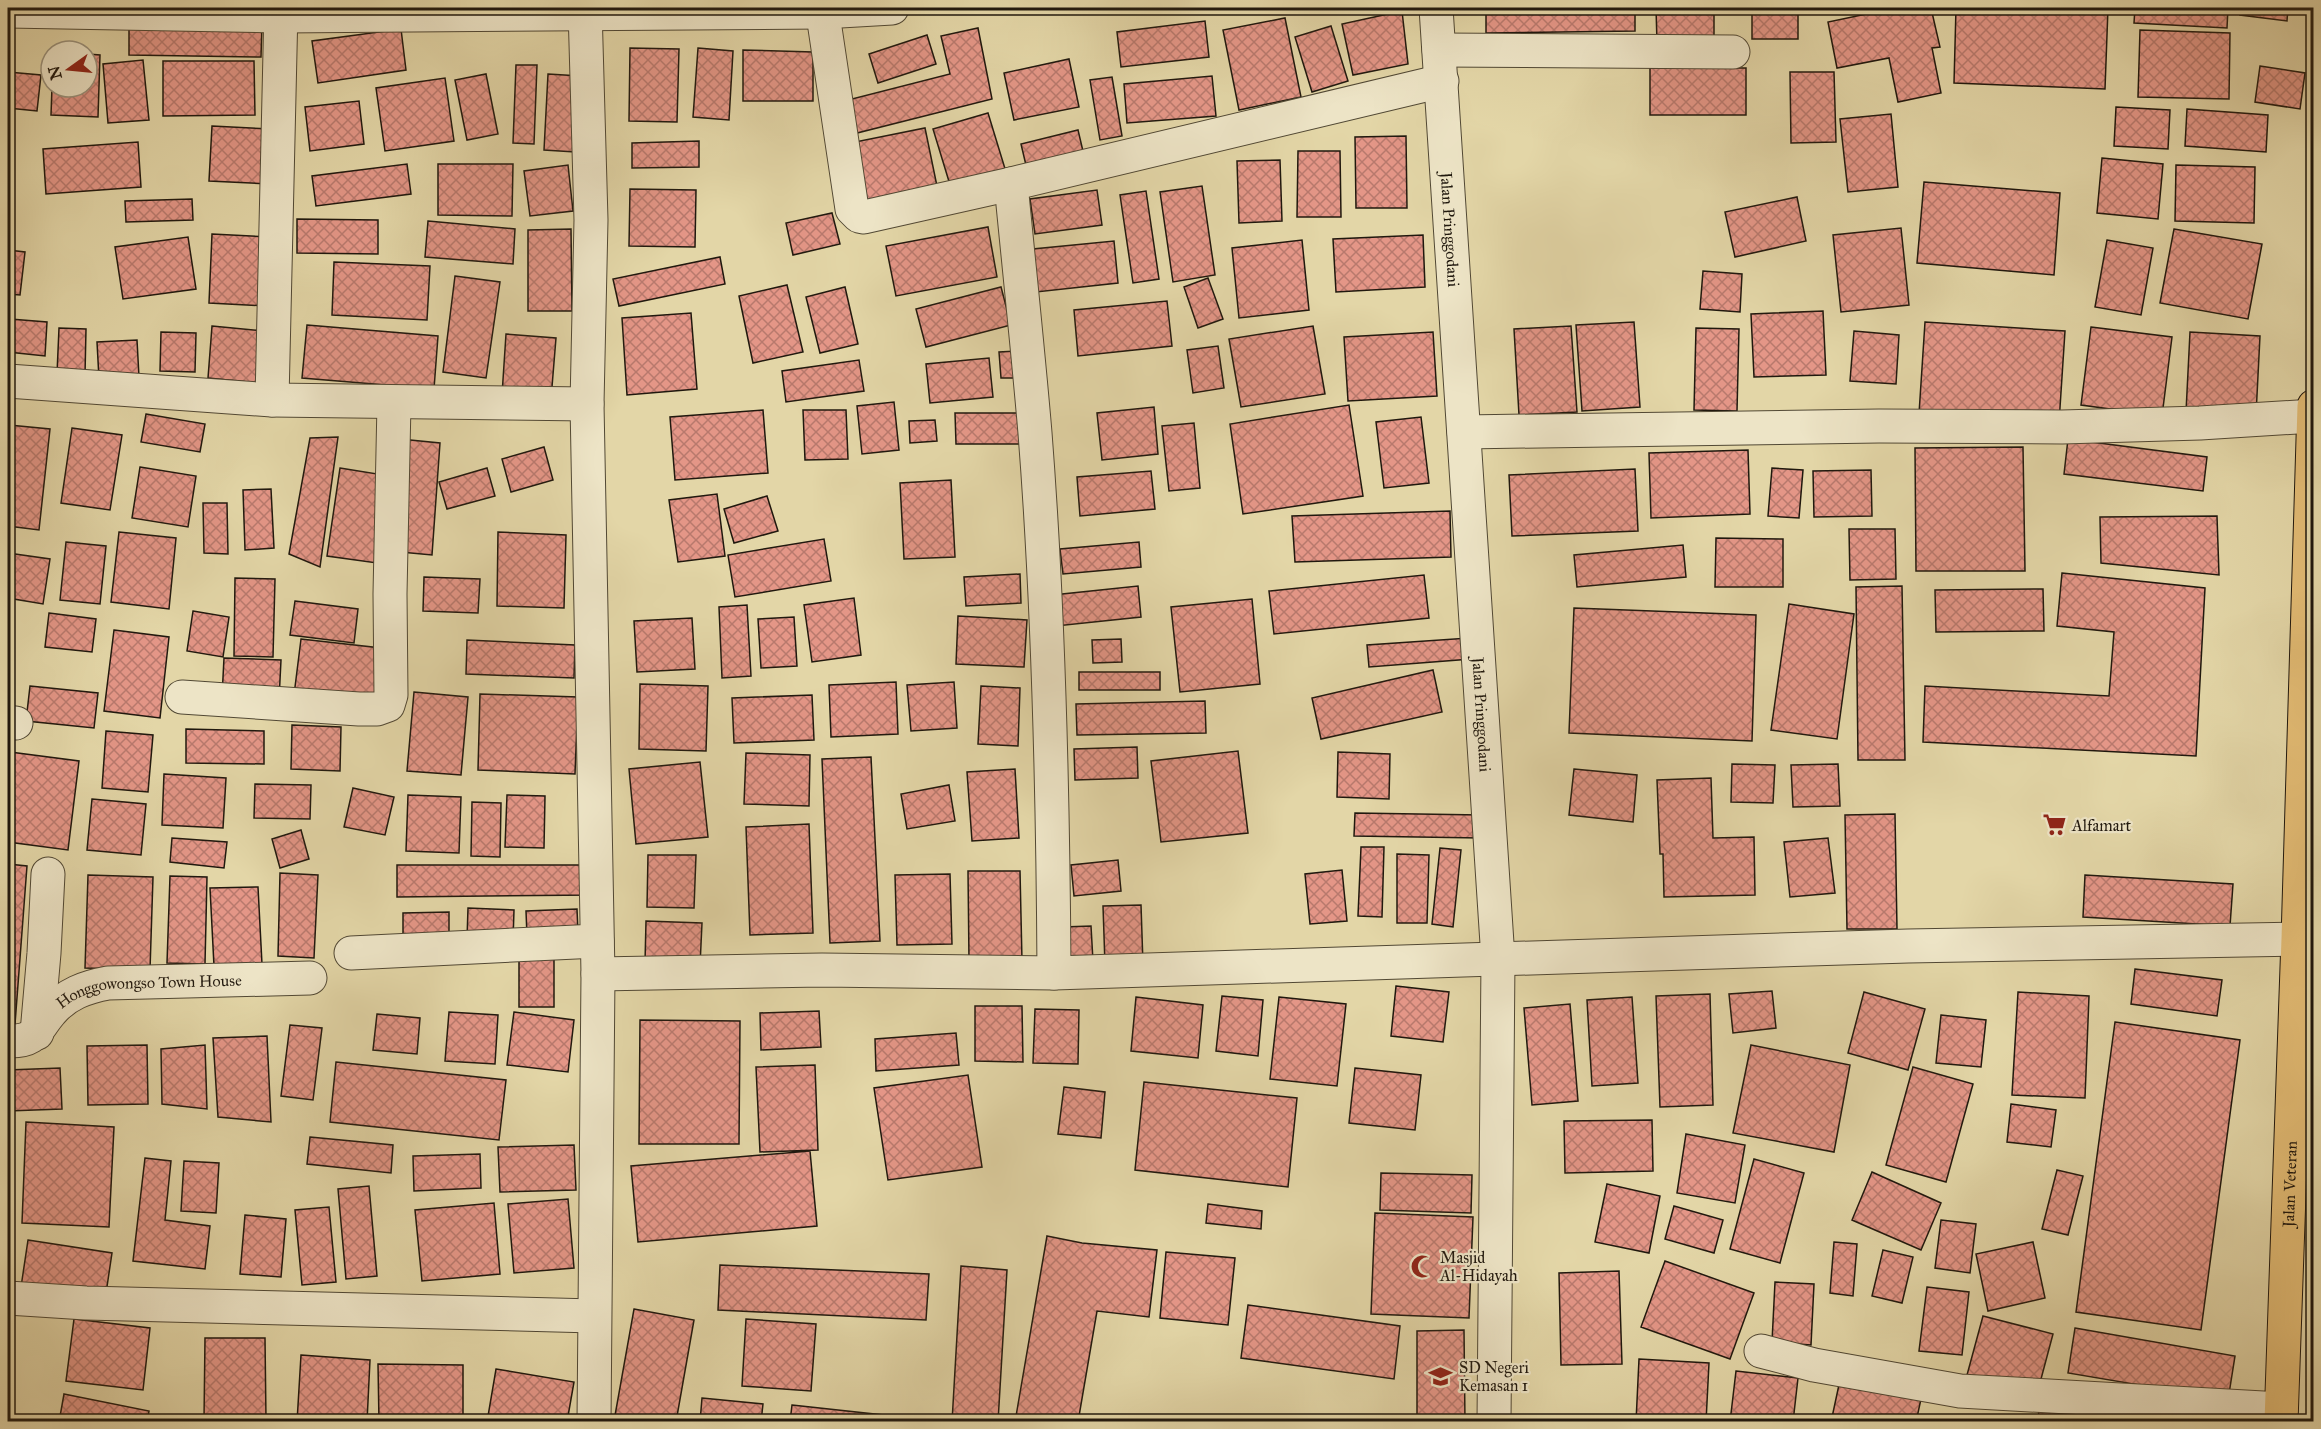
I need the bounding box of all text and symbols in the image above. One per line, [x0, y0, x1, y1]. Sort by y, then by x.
north arrow [39, 39, 99, 99]
text: N [44, 63, 66, 82]
street label: Jalan Pringgodani [1436, 169, 1464, 288]
street label: Jalan Pringgodani [1468, 654, 1495, 773]
supermarket icon: Alfamart [2041, 812, 2067, 838]
place label: Alfamart [2071, 816, 2131, 835]
street label: Honggowongso Town House [52, 970, 242, 1012]
street label: Jalan Veteran [2278, 1140, 2300, 1230]
place label: Masjid Al-Hidayah [1439, 1248, 1518, 1285]
mosque icon: Masjid Al-Hidayah [1409, 1253, 1435, 1279]
place label: SD Negeri Kemasan 1 [1459, 1358, 1529, 1395]
school or university icon: SD Negeri Kemasan 1 [1428, 1363, 1454, 1389]

